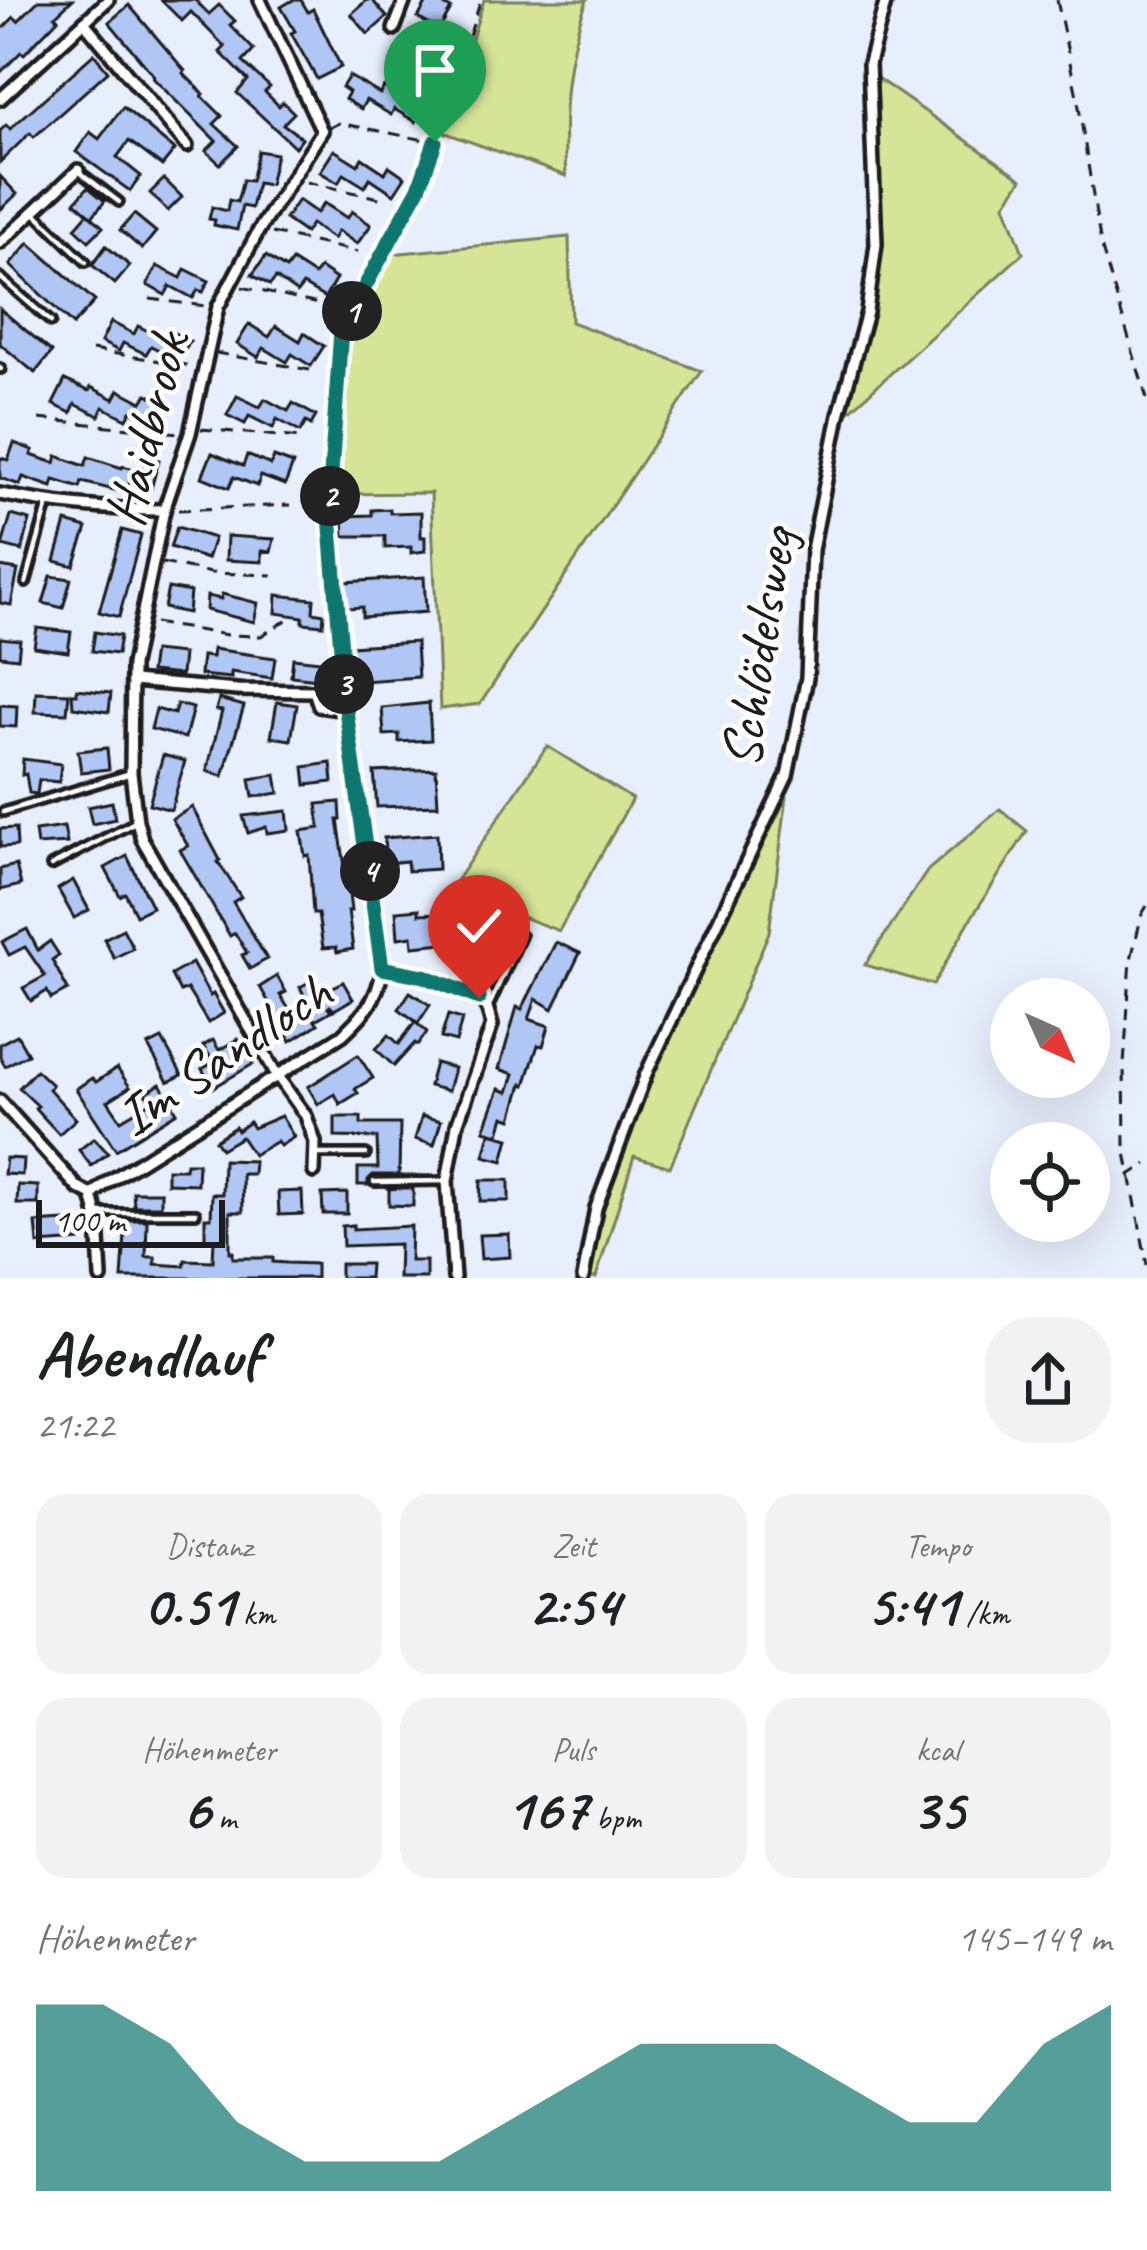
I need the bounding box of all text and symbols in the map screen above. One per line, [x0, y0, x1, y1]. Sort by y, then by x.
pin [384, 19, 486, 142]
icon: arrive [402, 37, 468, 103]
pin: 1 [322, 281, 382, 341]
text: 1 [345, 290, 359, 332]
street label: Haidbrook [87, 321, 206, 533]
pin: 2 [300, 466, 360, 526]
text: 2 [323, 475, 337, 517]
street label: Schlödelsweg [704, 520, 813, 773]
pin: 3 [314, 654, 374, 714]
text: 3 [337, 663, 351, 705]
pin: 4 [340, 841, 400, 901]
text: 4 [363, 850, 377, 892]
pin [428, 875, 530, 998]
icon: check [446, 893, 512, 959]
street label: Im Sandloch [102, 955, 346, 1152]
north arrow [990, 978, 1110, 1098]
map controls [990, 978, 1110, 1242]
button: locate [990, 1122, 1110, 1242]
scale bar [36, 1194, 225, 1247]
text: 100 m [54, 1200, 125, 1242]
text: Abendlauf [36, 1314, 261, 1397]
button: share [985, 1317, 1111, 1443]
text: 21:22 [36, 1401, 114, 1450]
text: Distanz [166, 1525, 252, 1567]
text: Zeit [552, 1525, 595, 1567]
text: Tempo [905, 1525, 971, 1567]
text: 0.51 [143, 1567, 235, 1643]
text: 2:54 [528, 1567, 619, 1643]
text: 5:41 [866, 1567, 958, 1643]
text: km [235, 1593, 275, 1635]
text: /km [958, 1593, 1009, 1635]
text: Höhenmeter [142, 1729, 276, 1771]
text: Puls [552, 1729, 595, 1771]
text: kcal [916, 1729, 960, 1771]
text: 6 [182, 1771, 210, 1847]
text: 167 [506, 1771, 588, 1847]
text: 35 [911, 1771, 964, 1847]
text: m [210, 1797, 237, 1839]
text: bpm [588, 1797, 641, 1839]
text: Höhenmeter [36, 1914, 194, 1963]
text: 145–149 m [957, 1914, 1111, 1963]

